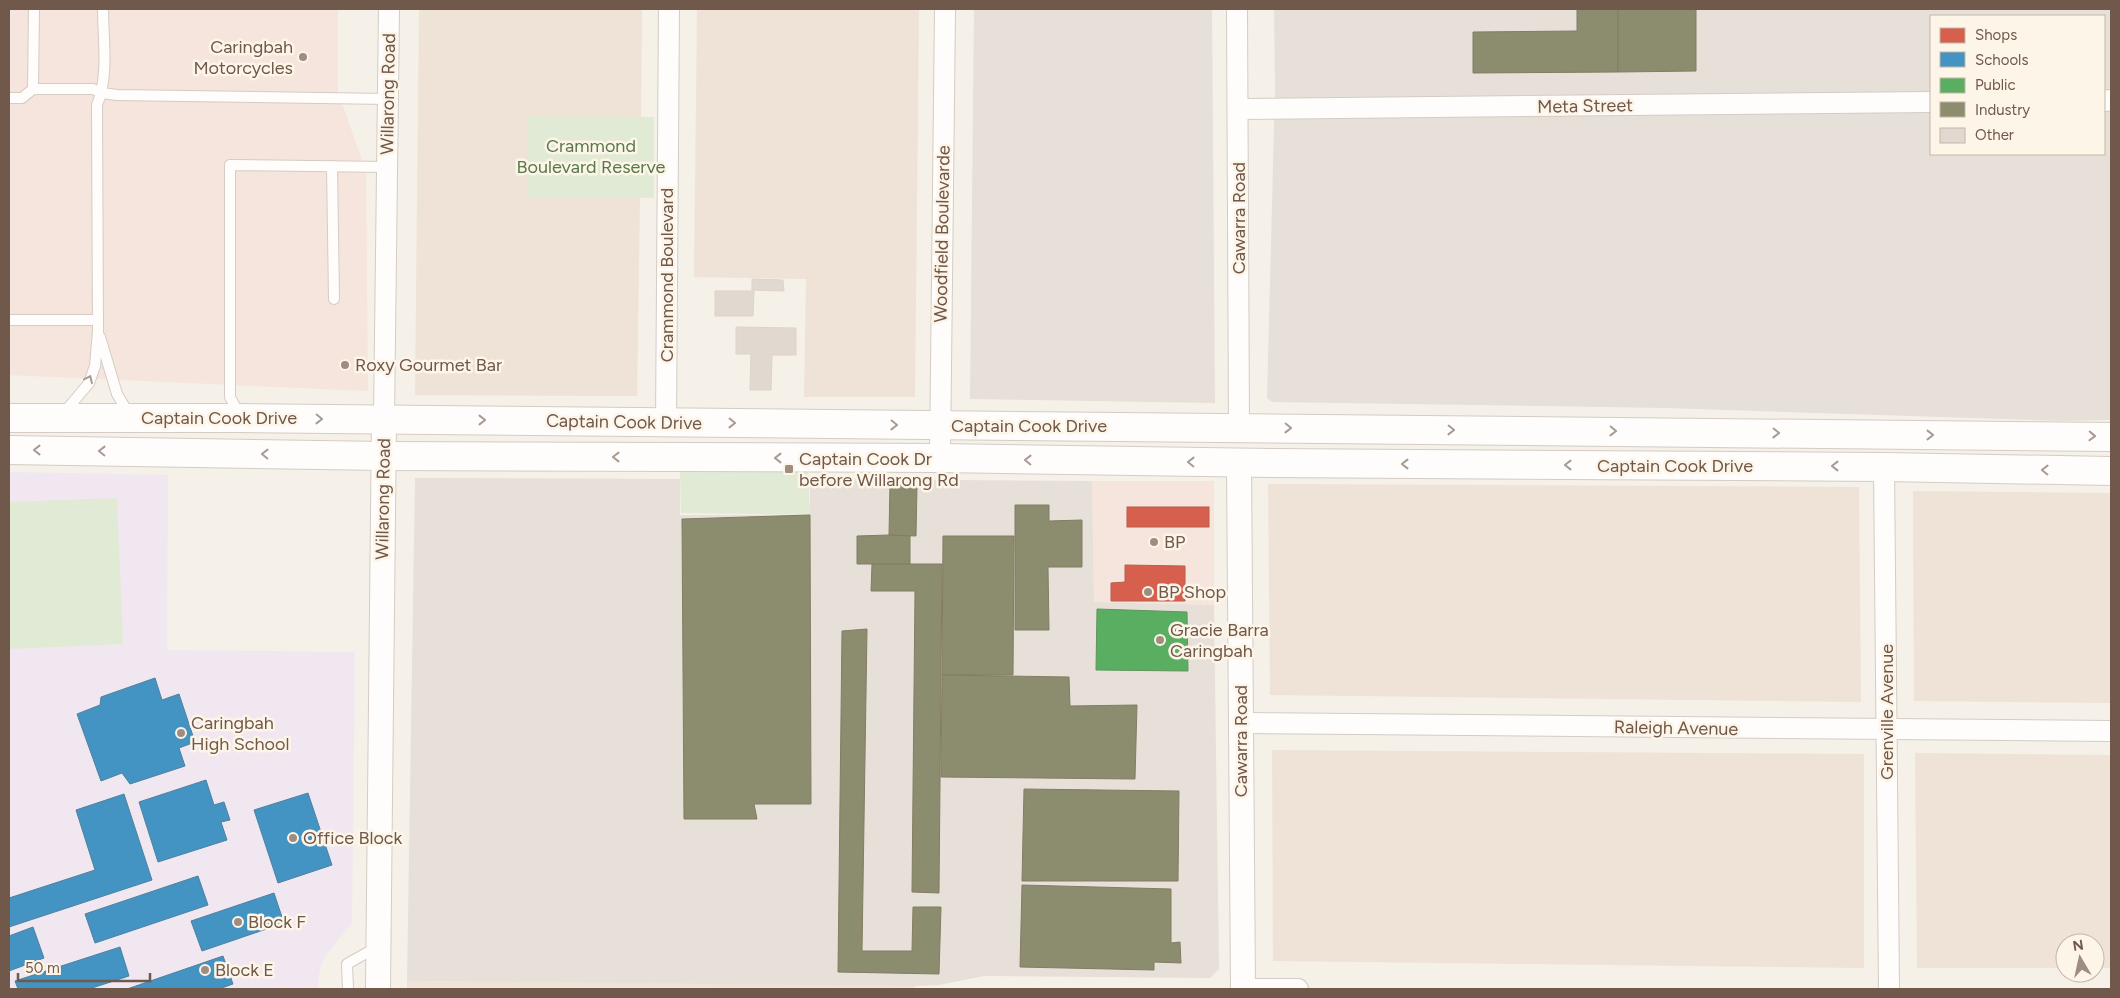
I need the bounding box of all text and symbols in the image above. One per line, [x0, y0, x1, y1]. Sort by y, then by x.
legend [1930, 15, 2105, 155]
text: Shops [1975, 26, 2017, 44]
street label: Willarong Road [376, 33, 400, 155]
place label: Caringbah Motorcycles [193, 36, 293, 79]
marker: Caringbah Motorcycles [297, 51, 309, 63]
text: Schools [1975, 51, 2028, 69]
text: Public [1975, 76, 2016, 94]
street label: Meta Street [1537, 94, 1633, 118]
text: Industry [1975, 101, 2030, 119]
text: Other [1975, 126, 2014, 144]
park label: Crammond Boulevard Reserve [517, 135, 666, 178]
street label: Woodfield Boulevarde [929, 145, 955, 323]
street label: Cawarra Road [1228, 162, 1250, 274]
street label: Crammond Boulevard [656, 188, 678, 362]
place label: Roxy Gourmet Bar [355, 354, 502, 376]
marker: Roxy Gourmet Bar [339, 359, 351, 371]
one-way arrow [83, 375, 94, 384]
street label: Captain Cook Drive [141, 407, 297, 429]
street label: Captain Cook Drive [546, 410, 702, 434]
one-way arrow [316, 414, 323, 424]
one-way arrow [478, 415, 486, 425]
street label: Captain Cook Drive [951, 415, 1107, 437]
one-way arrow [728, 417, 736, 428]
one-way arrow [890, 420, 898, 430]
one-way arrow [1284, 423, 1292, 433]
one-way arrow [1447, 425, 1455, 435]
one-way arrow [1610, 426, 1617, 436]
one-way arrow [1772, 428, 1780, 438]
one-way arrow [1926, 430, 1934, 440]
one-way arrow [2088, 431, 2096, 441]
street label: Willarong Road [371, 438, 395, 560]
one-way arrow [33, 445, 40, 455]
one-way arrow [98, 446, 106, 456]
place label: Captain Cook Dr before Willarong Rd [799, 448, 959, 491]
one-way arrow [261, 449, 268, 459]
one-way arrow [611, 452, 619, 462]
one-way arrow [774, 452, 782, 463]
one-way arrow [1024, 455, 1032, 465]
street label: Captain Cook Drive [1597, 455, 1753, 477]
one-way arrow [1186, 457, 1194, 467]
one-way arrow [1401, 459, 1409, 469]
one-way arrow [1564, 460, 1572, 470]
one-way arrow [1831, 461, 1839, 471]
marker: Captain Cook Dr before Willarong Rd [783, 463, 795, 475]
one-way arrow [2041, 465, 2048, 475]
place label: BP [1164, 531, 1185, 553]
marker: BP [1148, 536, 1160, 548]
place label: BP Shop [1158, 581, 1226, 603]
marker: BP Shop [1142, 586, 1154, 598]
place label: Gracie Barra Caringbah [1170, 619, 1269, 662]
marker: Gracie Barra Caringbah [1154, 634, 1166, 646]
street label: Grenville Avenue [1876, 644, 1898, 780]
street label: Cawarra Road [1230, 685, 1252, 797]
place label: Caringbah High School [191, 712, 289, 755]
street label: Raleigh Avenue [1614, 716, 1739, 740]
marker: Caringbah High School [175, 727, 187, 739]
place label: Office Block [303, 827, 403, 849]
marker: Office Block [287, 832, 299, 844]
place label: Block F [248, 911, 306, 933]
marker: Block F [232, 916, 244, 928]
north arrow [2055, 933, 2105, 983]
text: N [2071, 936, 2085, 955]
scale bar [18, 950, 150, 982]
text: 50 m [25, 959, 60, 977]
place label: Block E [215, 959, 274, 981]
marker: Block E [199, 964, 211, 976]

